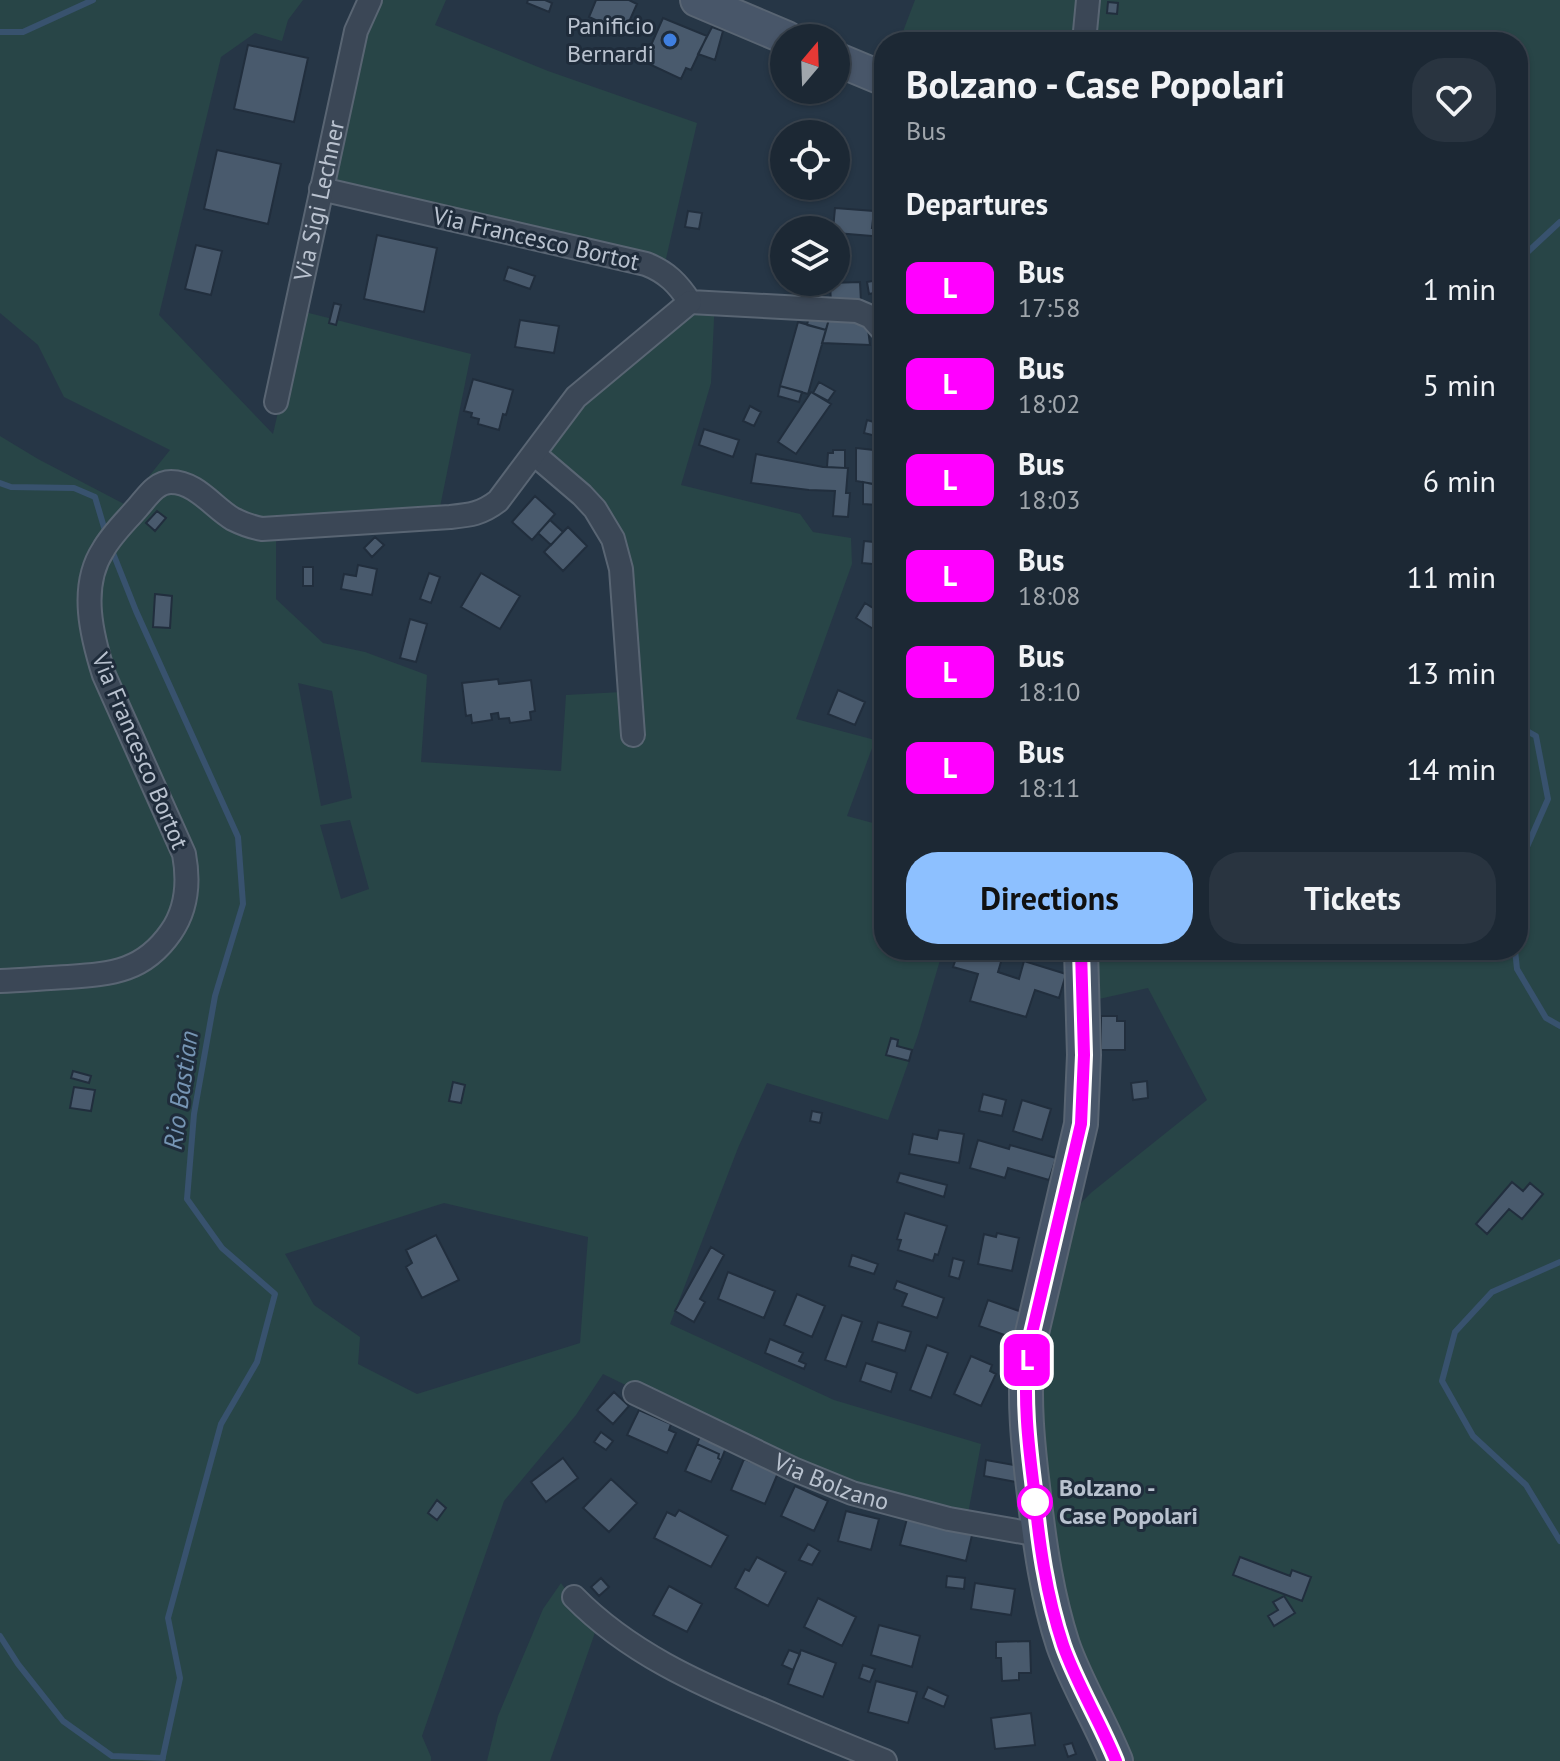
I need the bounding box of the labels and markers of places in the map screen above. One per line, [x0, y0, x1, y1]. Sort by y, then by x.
place label: Panificio Bernardi [567, 10, 654, 69]
marker: Panificio Bernardi [661, 31, 679, 49]
place label: Bolzano - Case Popolari [1059, 1472, 1198, 1531]
marker: Bolzano - Case Popolari [1018, 1485, 1052, 1519]

